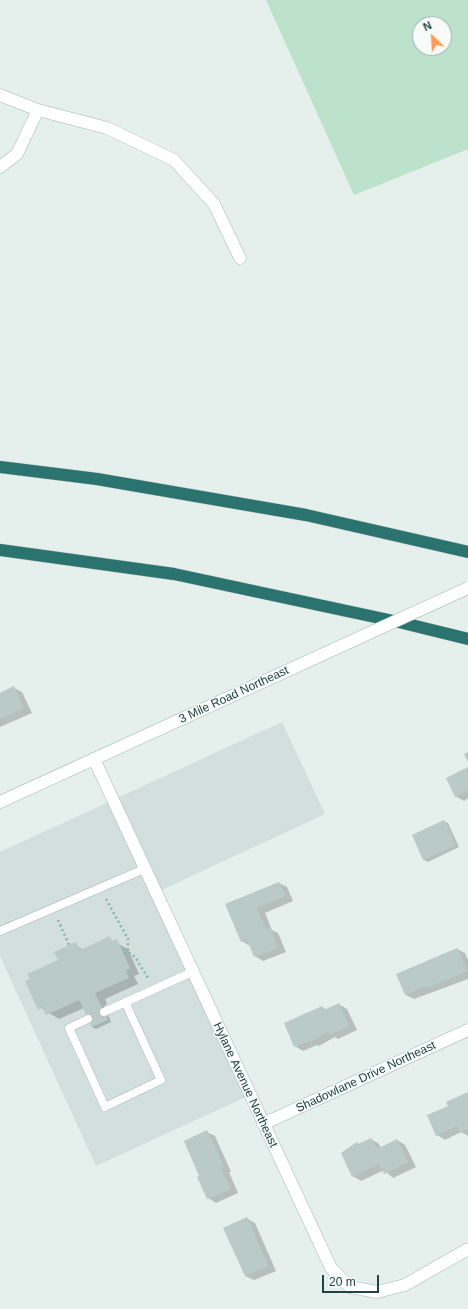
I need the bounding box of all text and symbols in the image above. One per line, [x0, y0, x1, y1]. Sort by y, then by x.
north arrow [412, 16, 452, 56]
text: N [421, 19, 433, 33]
street label: 3 Mile Road Northeast [177, 663, 291, 727]
street label: Hylane Avenue Northeast [210, 1020, 280, 1150]
street label: Shadowlane Drive Northeast [294, 1038, 438, 1116]
scale bar [324, 1267, 381, 1293]
text: 20 m [329, 1275, 356, 1289]

